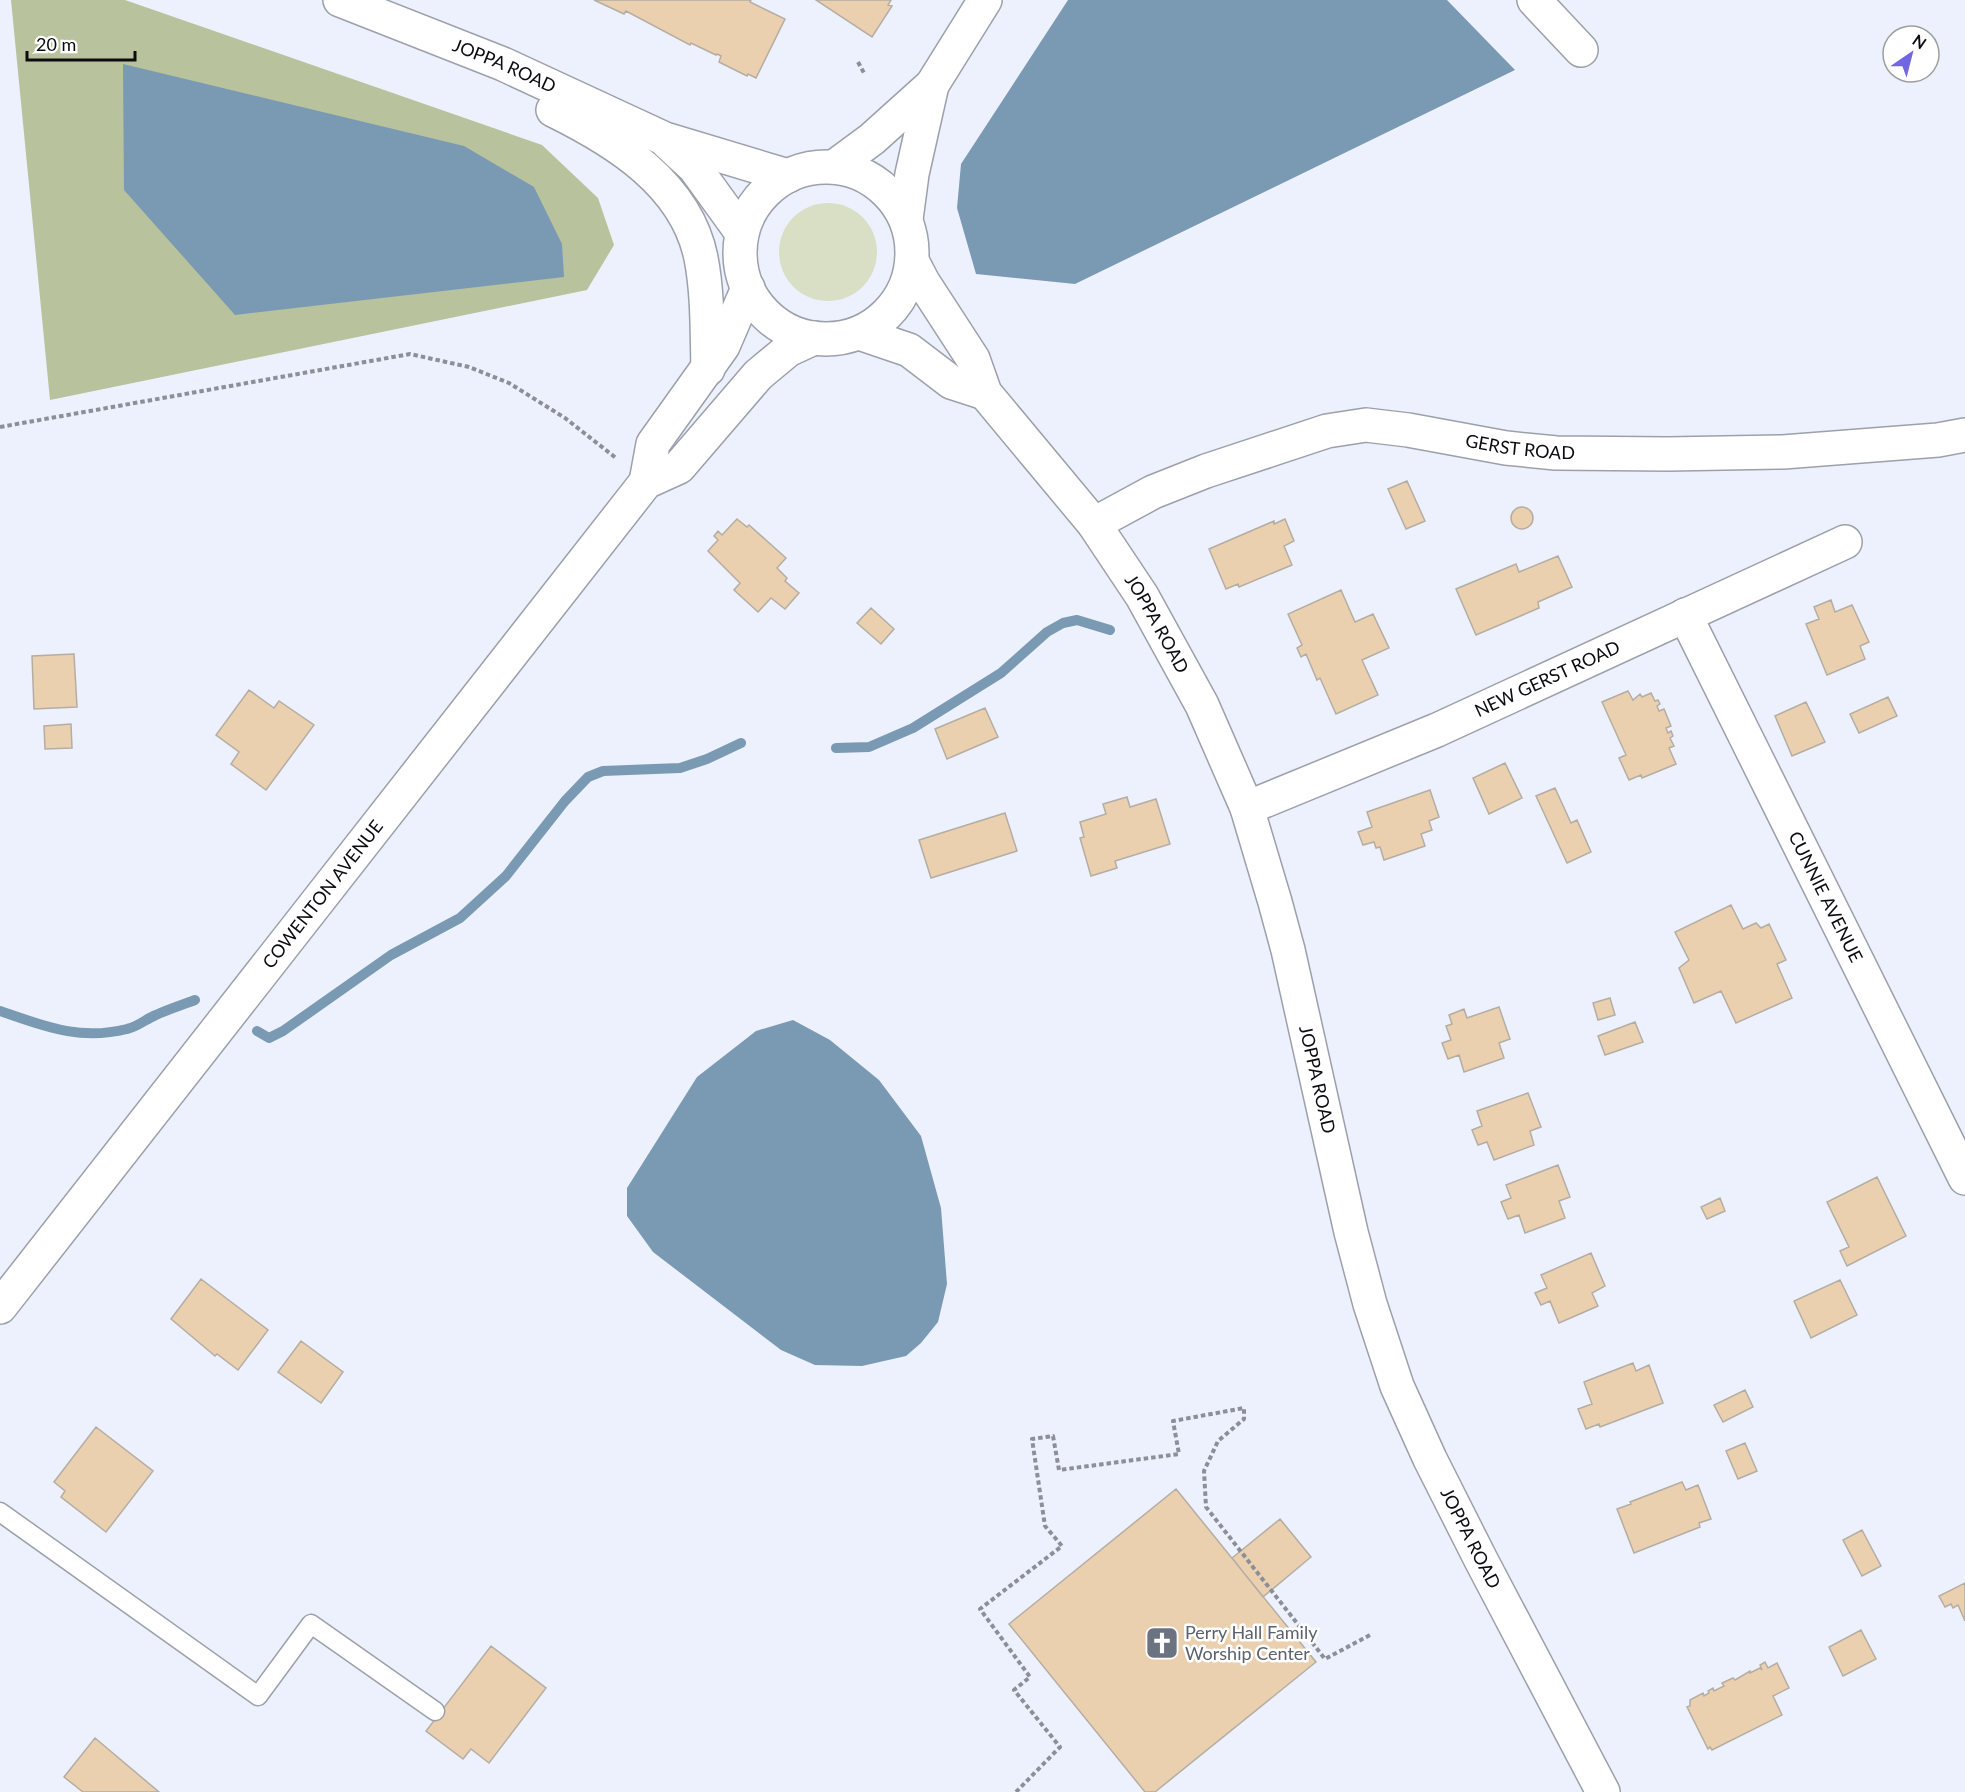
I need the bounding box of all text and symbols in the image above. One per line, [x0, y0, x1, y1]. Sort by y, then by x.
scale bar [27, 24, 135, 62]
north arrow [1881, 24, 1941, 84]
text: N [1909, 30, 1930, 53]
text: 20 m [36, 33, 76, 55]
street label: JOPPA ROAD [450, 33, 560, 97]
street label: GERST ROAD [1464, 429, 1575, 464]
street label: JOPPA ROAD [1121, 570, 1194, 677]
street label: NEW GERST ROAD [1471, 635, 1623, 721]
street label: COWENTON AVENUE [257, 815, 387, 972]
street label: CUNNIE AVENUE [1784, 827, 1868, 966]
street label: JOPPA ROAD [1295, 1023, 1341, 1136]
street label: JOPPA ROAD [1436, 1484, 1506, 1592]
place label: Perry Hall Family Worship Center [1185, 1621, 1318, 1664]
church icon: Perry Hall Family Worship Center [1144, 1625, 1180, 1661]

